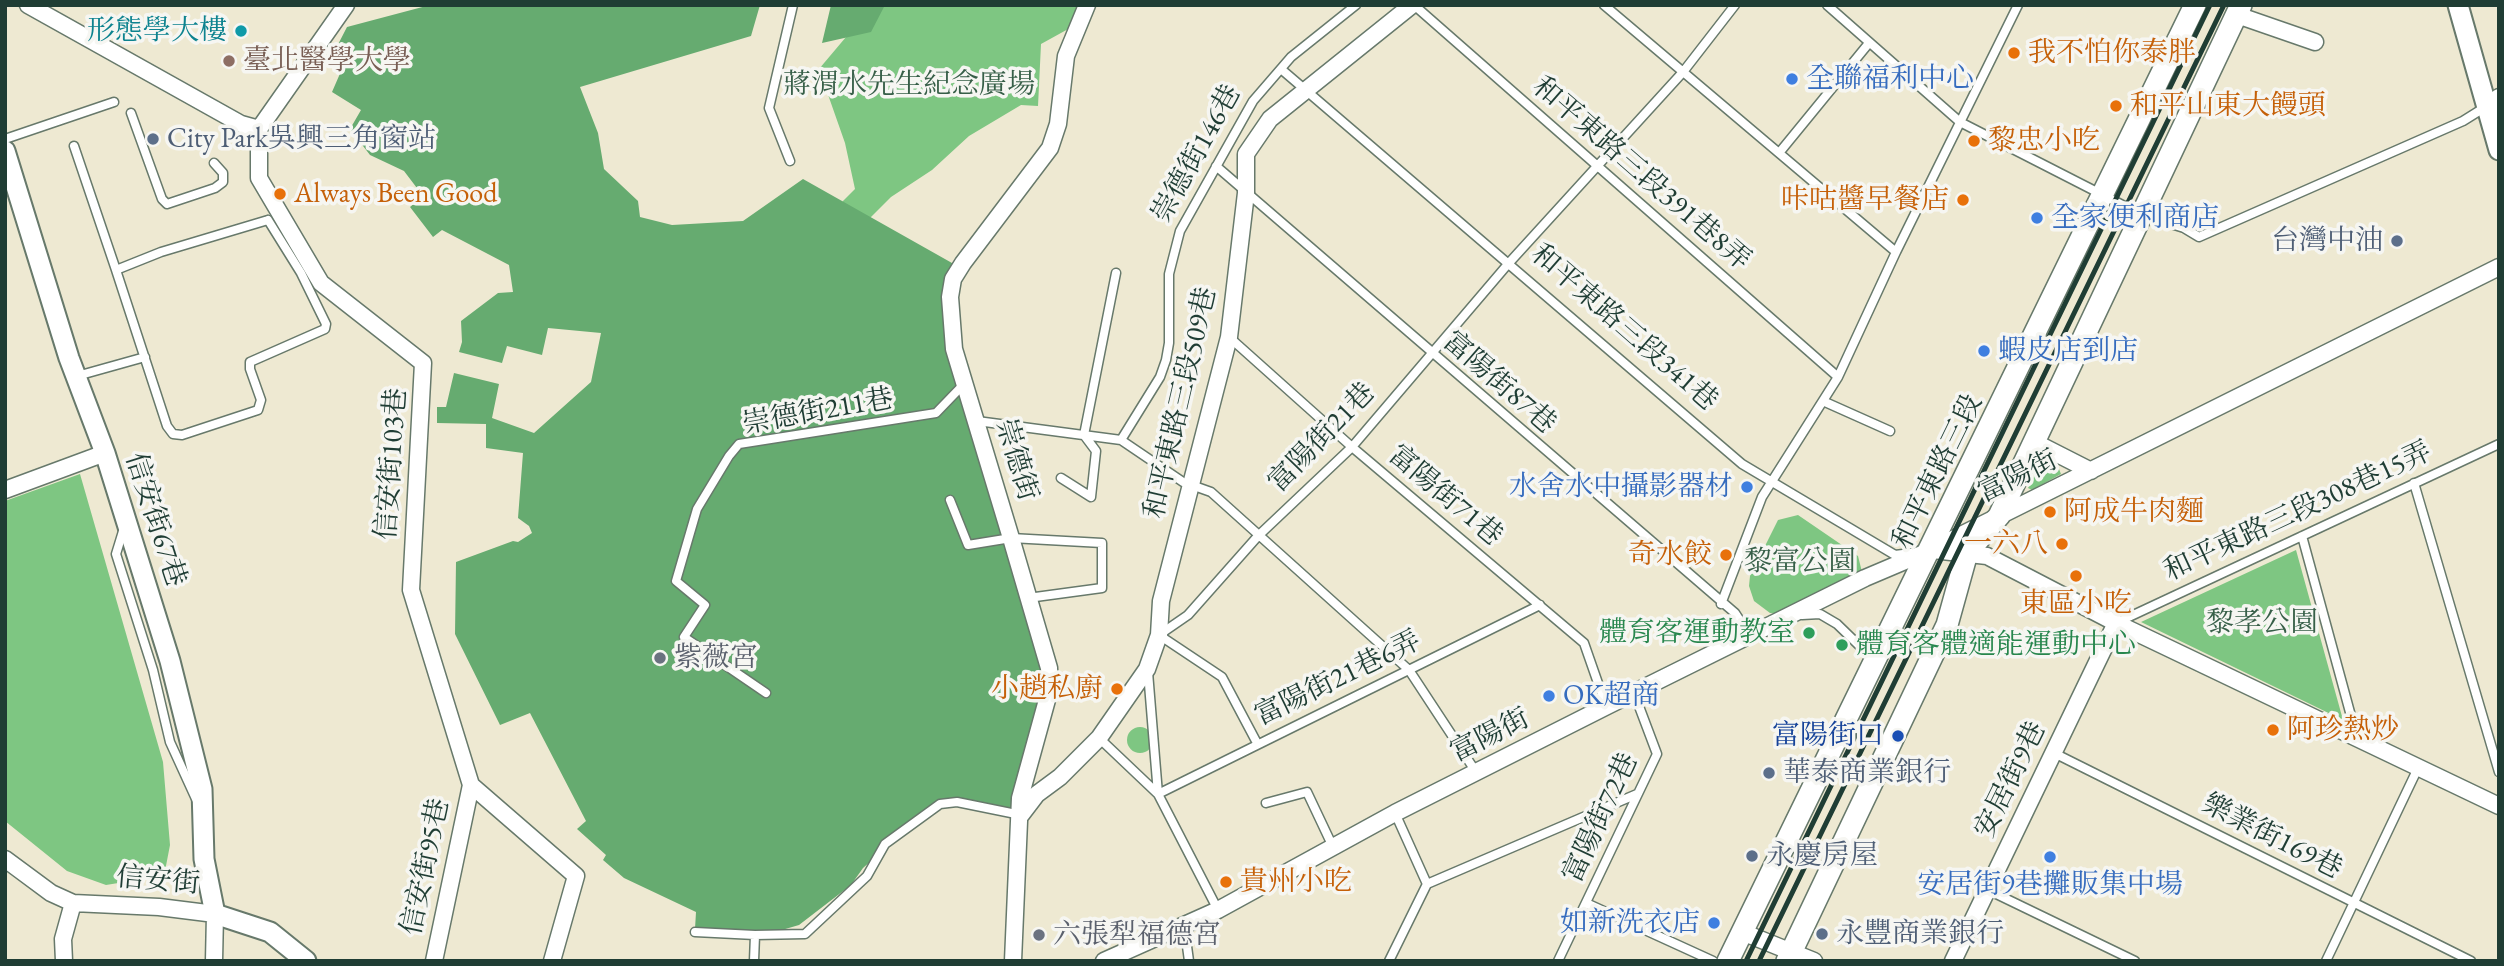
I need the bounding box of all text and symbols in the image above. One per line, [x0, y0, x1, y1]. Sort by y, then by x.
place label: 形態學大樓 [87, 14, 227, 48]
marker: 形態學大樓 [233, 23, 249, 39]
place label: 我不怕你泰胖 [2028, 36, 2196, 70]
place label: 臺北醫學大學 [243, 44, 411, 78]
marker: 我不怕你泰胖 [2006, 45, 2022, 61]
marker: 臺北醫學大學 [221, 53, 237, 69]
place label: 全聯福利中心 [1806, 62, 1974, 96]
park label: 蔣渭水先生紀念廣場 [783, 68, 1035, 102]
street label: 和平東路三段391巷8弄 [1525, 70, 1757, 278]
marker: 全聯福利中心 [1784, 71, 1800, 87]
street label: 崇德街146巷 [1145, 79, 1249, 229]
place label: 和平山東大饅頭 [2130, 89, 2326, 123]
marker: 和平山東大饅頭 [2108, 98, 2124, 114]
place label: City Park吳興三角窗站 [167, 122, 436, 156]
place label: 黎忠小吃 [1988, 124, 2100, 158]
marker: City Park吳興三角窗站 [145, 131, 161, 147]
marker: 黎忠小吃 [1966, 133, 1982, 149]
place label: Always Been Good [294, 177, 497, 211]
place label: 咔咕醬早餐店 [1781, 183, 1949, 217]
marker: Always Been Good [272, 186, 288, 202]
marker: 咔咕醬早餐店 [1955, 192, 1971, 208]
place label: 全家便利商店 [2051, 201, 2219, 235]
marker: 全家便利商店 [2029, 210, 2045, 226]
place label: 台灣中油 [2271, 224, 2383, 258]
marker: 台灣中油 [2389, 233, 2405, 249]
street label: 和平東路三段341巷 [1524, 238, 1724, 418]
street label: 和平東路三段509巷 [1138, 284, 1224, 522]
street label: 富陽街87巷 [1436, 325, 1562, 441]
place label: 蝦皮店到店 [1998, 334, 2138, 368]
marker: 蝦皮店到店 [1976, 343, 1992, 359]
street label: 富陽街21巷 [1262, 376, 1382, 500]
street label: 崇德街211巷 [740, 382, 896, 442]
street label: 信安街103巷 [370, 387, 414, 541]
street label: 和平東路三段 [1886, 389, 1990, 555]
street label: 崇德街 [988, 415, 1044, 505]
street label: 和平東路三段308巷15弄 [2159, 435, 2437, 589]
street label: 富陽街71巷 [1381, 438, 1509, 554]
street label: 富陽街 [1973, 443, 2063, 511]
street label: 信安街67巷 [118, 449, 192, 591]
place label: 水舍水中攝影器材 [1509, 470, 1733, 504]
marker: 水舍水中攝影器材 [1739, 479, 1755, 495]
place label: 阿成牛肉麵 [2064, 495, 2204, 529]
marker: 阿成牛肉麵 [2042, 504, 2058, 520]
place label: 一六八 [1964, 527, 2048, 561]
marker: 一六八 [2054, 536, 2070, 552]
place label: 奇水餃 [1628, 538, 1712, 572]
park label: 黎富公園 [1744, 545, 1856, 579]
marker: 奇水餃 [1718, 547, 1734, 563]
marker: 東區小吃 [2068, 568, 2084, 584]
place label: 東區小吃 [2020, 587, 2132, 621]
park label: 黎孝公園 [2206, 606, 2318, 640]
place label: 體育客運動教室 [1599, 616, 1795, 650]
street label: 富陽街21巷6弄 [1250, 624, 1426, 734]
marker: 體育客運動教室 [1801, 625, 1817, 641]
place label: 體育客體適能運動中心 [1856, 628, 2136, 662]
marker: 體育客體適能運動中心 [1834, 637, 1850, 653]
place label: 紫薇宮 [674, 641, 758, 675]
marker: 紫薇宮 [652, 650, 668, 666]
place label: 小趙私廚 [991, 672, 1103, 706]
place label: OK超商 [1563, 679, 1659, 713]
marker: 小趙私廚 [1109, 681, 1125, 697]
marker: OK超商 [1541, 688, 1557, 704]
street label: 富陽街 [1445, 702, 1535, 770]
place label: 阿珍熱炒 [2287, 713, 2399, 747]
street label: 安居街9巷 [1968, 716, 2054, 844]
place label: 富陽街口 [1772, 719, 1884, 753]
marker: 阿珍熱炒 [2265, 722, 2281, 738]
marker: 富陽街口 [1890, 728, 1906, 744]
street label: 富陽街72巷 [1556, 748, 1646, 888]
place label: 華泰商業銀行 [1783, 756, 1951, 790]
marker: 華泰商業銀行 [1761, 765, 1777, 781]
street label: 樂業街169巷 [2197, 787, 2347, 887]
street label: 信安街95巷 [395, 796, 457, 938]
place label: 永慶房屋 [1766, 839, 1878, 873]
marker: 永慶房屋 [1744, 848, 1760, 864]
marker: 安居街9巷攤販集中場 [2042, 849, 2058, 865]
street label: 信安街 [115, 861, 201, 901]
place label: 貴州小吃 [1240, 865, 1352, 899]
place label: 安居街9巷攤販集中場 [1917, 868, 2183, 902]
marker: 貴州小吃 [1218, 874, 1234, 890]
place label: 如新洗衣店 [1560, 906, 1700, 940]
marker: 如新洗衣店 [1706, 915, 1722, 931]
place label: 永豐商業銀行 [1836, 917, 2004, 951]
place label: 六張犁福德宮 [1053, 918, 1221, 952]
marker: 永豐商業銀行 [1814, 926, 1830, 942]
marker: 六張犁福德宮 [1031, 927, 1047, 943]

